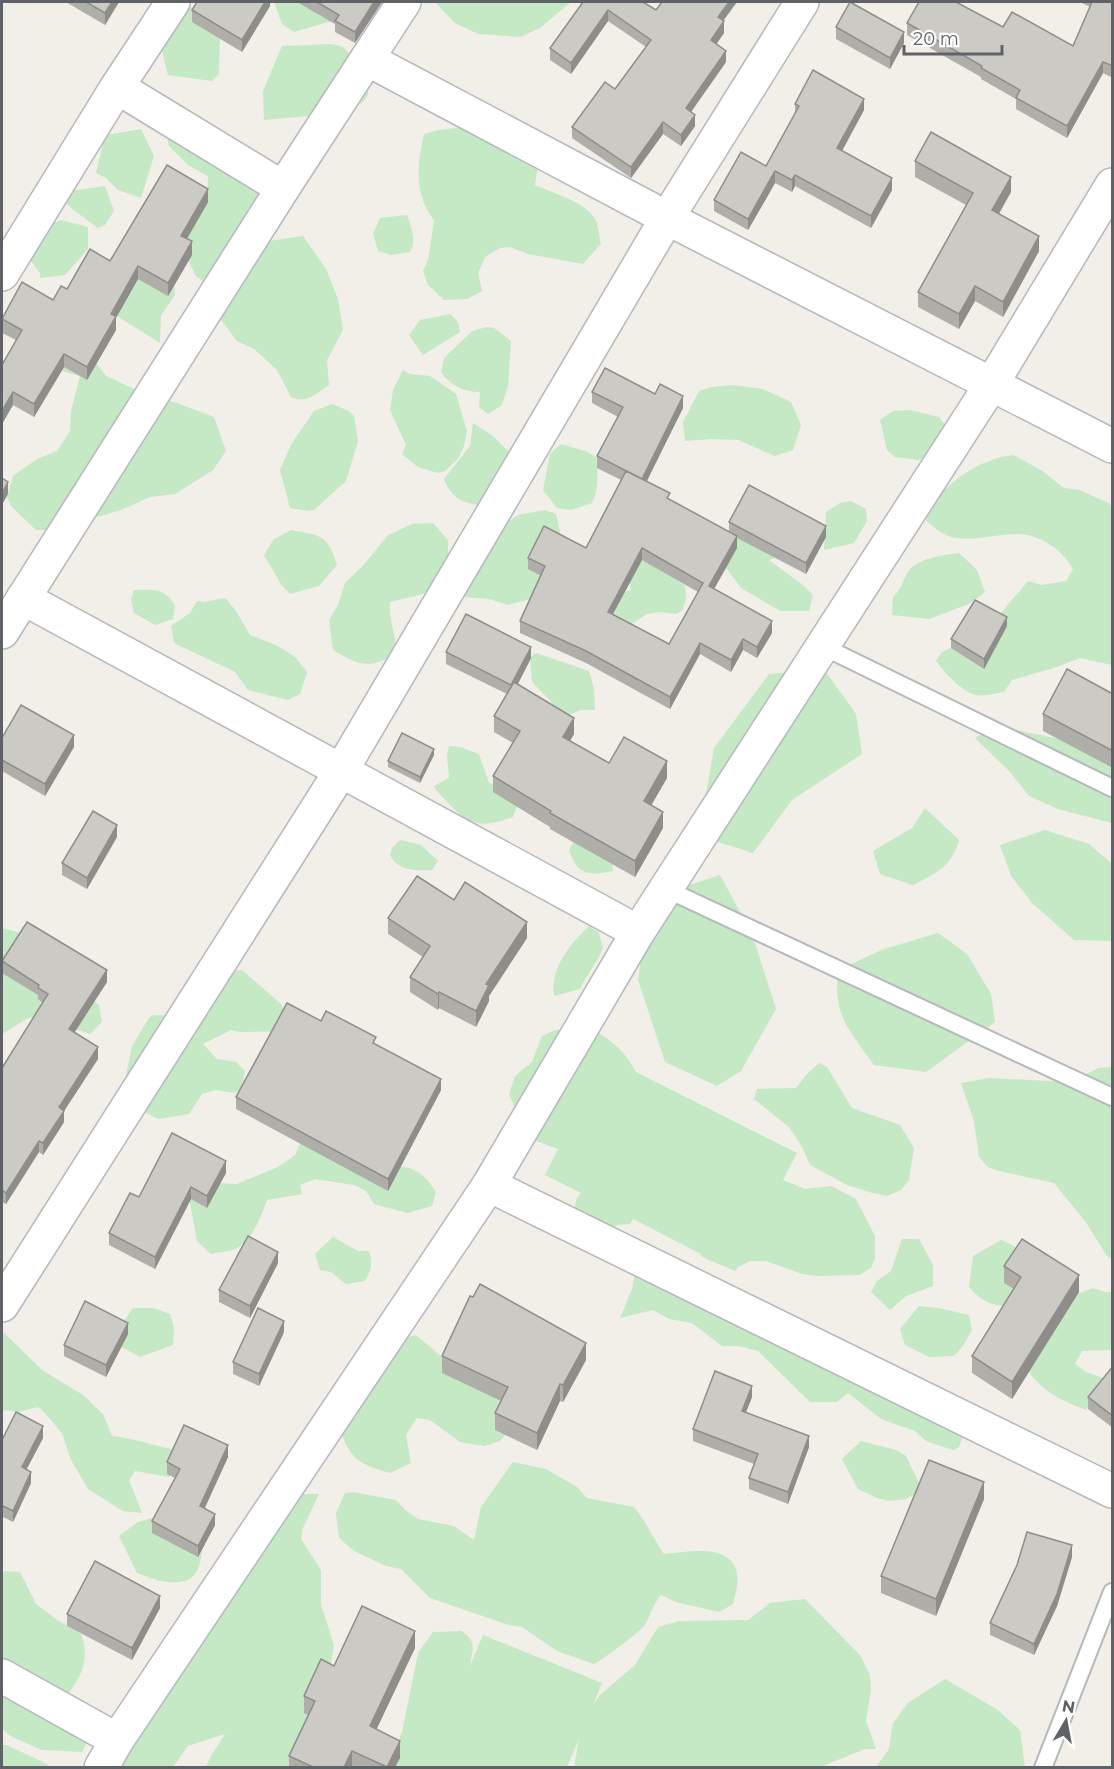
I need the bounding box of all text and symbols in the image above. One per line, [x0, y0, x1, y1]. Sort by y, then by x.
scale bar [904, 18, 1002, 56]
text: 20 m [913, 28, 959, 50]
north arrow [1036, 1691, 1096, 1751]
text: N [1060, 1696, 1077, 1717]

